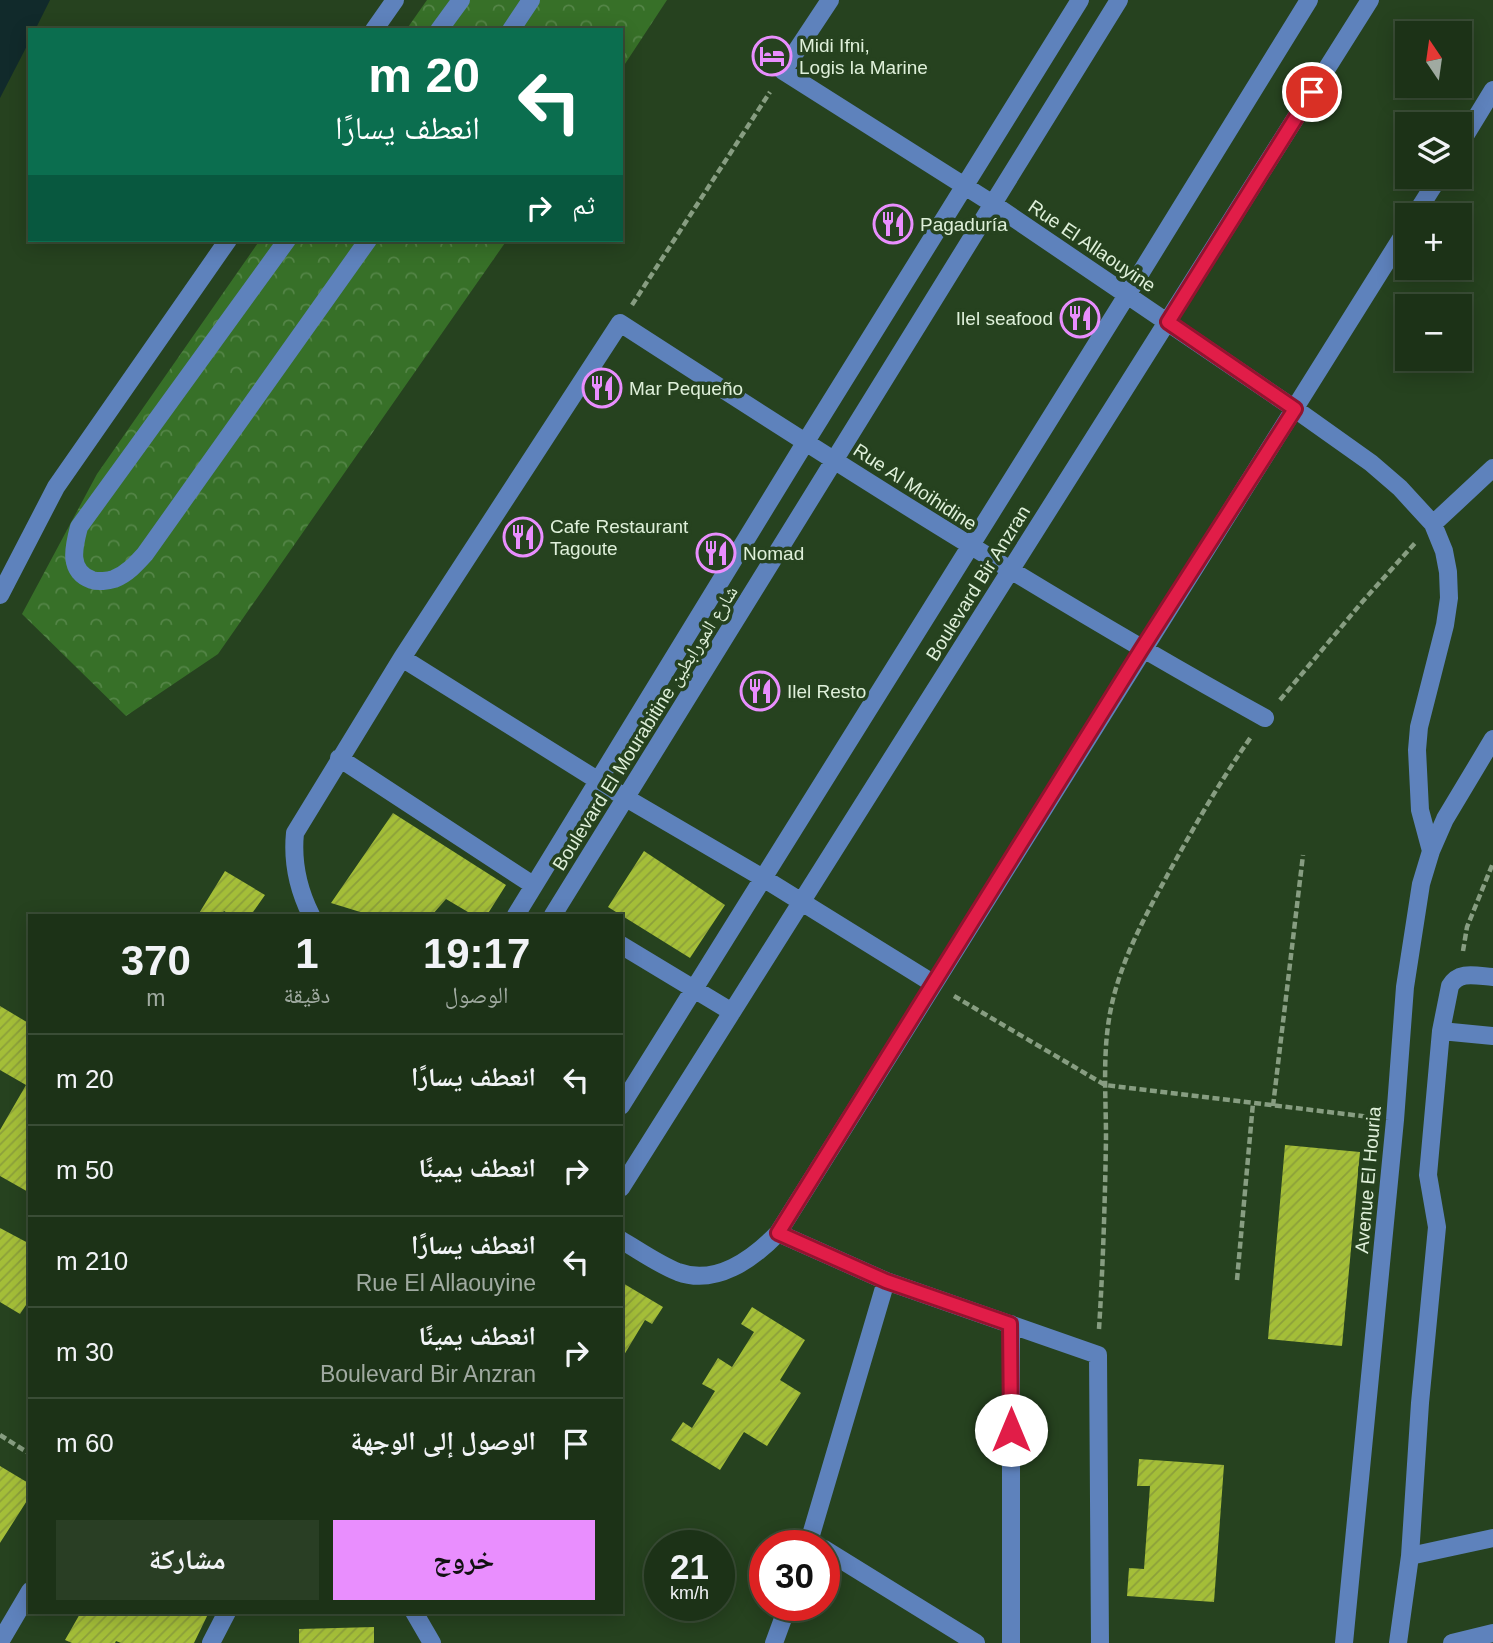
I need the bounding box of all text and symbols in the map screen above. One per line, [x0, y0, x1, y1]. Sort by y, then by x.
north arrow [1395, 21, 1472, 98]
map controls [1395, 21, 1472, 371]
hotel icon: Midi Ifni, Logis la Marine [751, 35, 793, 77]
place label: Midi Ifni, Logis la Marine [799, 35, 928, 78]
text: 20 m [368, 48, 480, 102]
icon: left [504, 56, 595, 147]
pin [1282, 62, 1342, 122]
icon: arrive [1293, 73, 1331, 111]
text: انعطف يسارًا [335, 110, 480, 146]
button: layers [1395, 112, 1472, 189]
icon: right [520, 189, 558, 227]
text: ثم [572, 190, 595, 220]
street label: Rue El Allaouyine [1024, 196, 1160, 296]
restaurant icon: Pagaduría [872, 203, 914, 245]
button: + [1395, 203, 1472, 280]
place label: Pagaduría [920, 214, 1008, 235]
button: − [1395, 294, 1472, 371]
restaurant icon: Ilel seafood [1059, 297, 1101, 339]
place label: Ilel seafood [956, 308, 1053, 329]
restaurant icon: Mar Pequeño [581, 367, 623, 409]
place label: Mar Pequeño [629, 378, 743, 399]
street label: Rue Al Moihidine [849, 439, 981, 535]
street label: Boulevard Bir Anzran [922, 502, 1034, 664]
restaurant icon: Cafe Restaurant Tagoute [502, 516, 544, 558]
place label: Cafe Restaurant Tagoute [550, 516, 689, 559]
restaurant icon: Nomad [695, 532, 737, 574]
place label: Nomad [743, 543, 804, 564]
street label: Boulevard El Mourabitine شارع المورابطين [548, 582, 743, 875]
restaurant icon: Ilel Resto [739, 670, 781, 712]
place label: Ilel Resto [787, 681, 866, 702]
text: 1 [295, 930, 319, 977]
text: 19:17 [423, 930, 530, 977]
text: 370 [121, 937, 191, 984]
text: دقيقة [283, 982, 330, 1008]
text: الوصول [445, 982, 508, 1008]
text: m [146, 985, 165, 1011]
icon: left [557, 1061, 595, 1099]
text: انعطف يسارًا [411, 1062, 536, 1092]
text: 20 m [56, 1064, 114, 1094]
street label: Avenue El Houria [1351, 1105, 1385, 1254]
icon: right [557, 1152, 595, 1190]
text: انعطف يمينًا [419, 1153, 536, 1183]
text: 50 m [56, 1155, 114, 1185]
text: انعطف يسارًا [411, 1230, 536, 1260]
icon: left [557, 1243, 595, 1281]
text: 210 m [56, 1246, 128, 1276]
text: Rue El Allaouyine [356, 1270, 536, 1296]
text: انعطف يمينًا [419, 1321, 536, 1351]
icon: right [557, 1334, 595, 1372]
text: 30 m [56, 1337, 114, 1367]
text: Boulevard Bir Anzran [320, 1361, 536, 1387]
position arrow [974, 1393, 1048, 1467]
icon: arrive [557, 1425, 595, 1463]
text: الوصول إلى الوجهة [351, 1426, 536, 1456]
text: 60 m [56, 1428, 114, 1458]
button: مشاركة [56, 1520, 319, 1600]
button: خروج [333, 1520, 595, 1600]
speed limit sign: 30 [749, 1530, 840, 1621]
text: 21 [670, 1547, 709, 1586]
text: km/h [670, 1583, 709, 1603]

